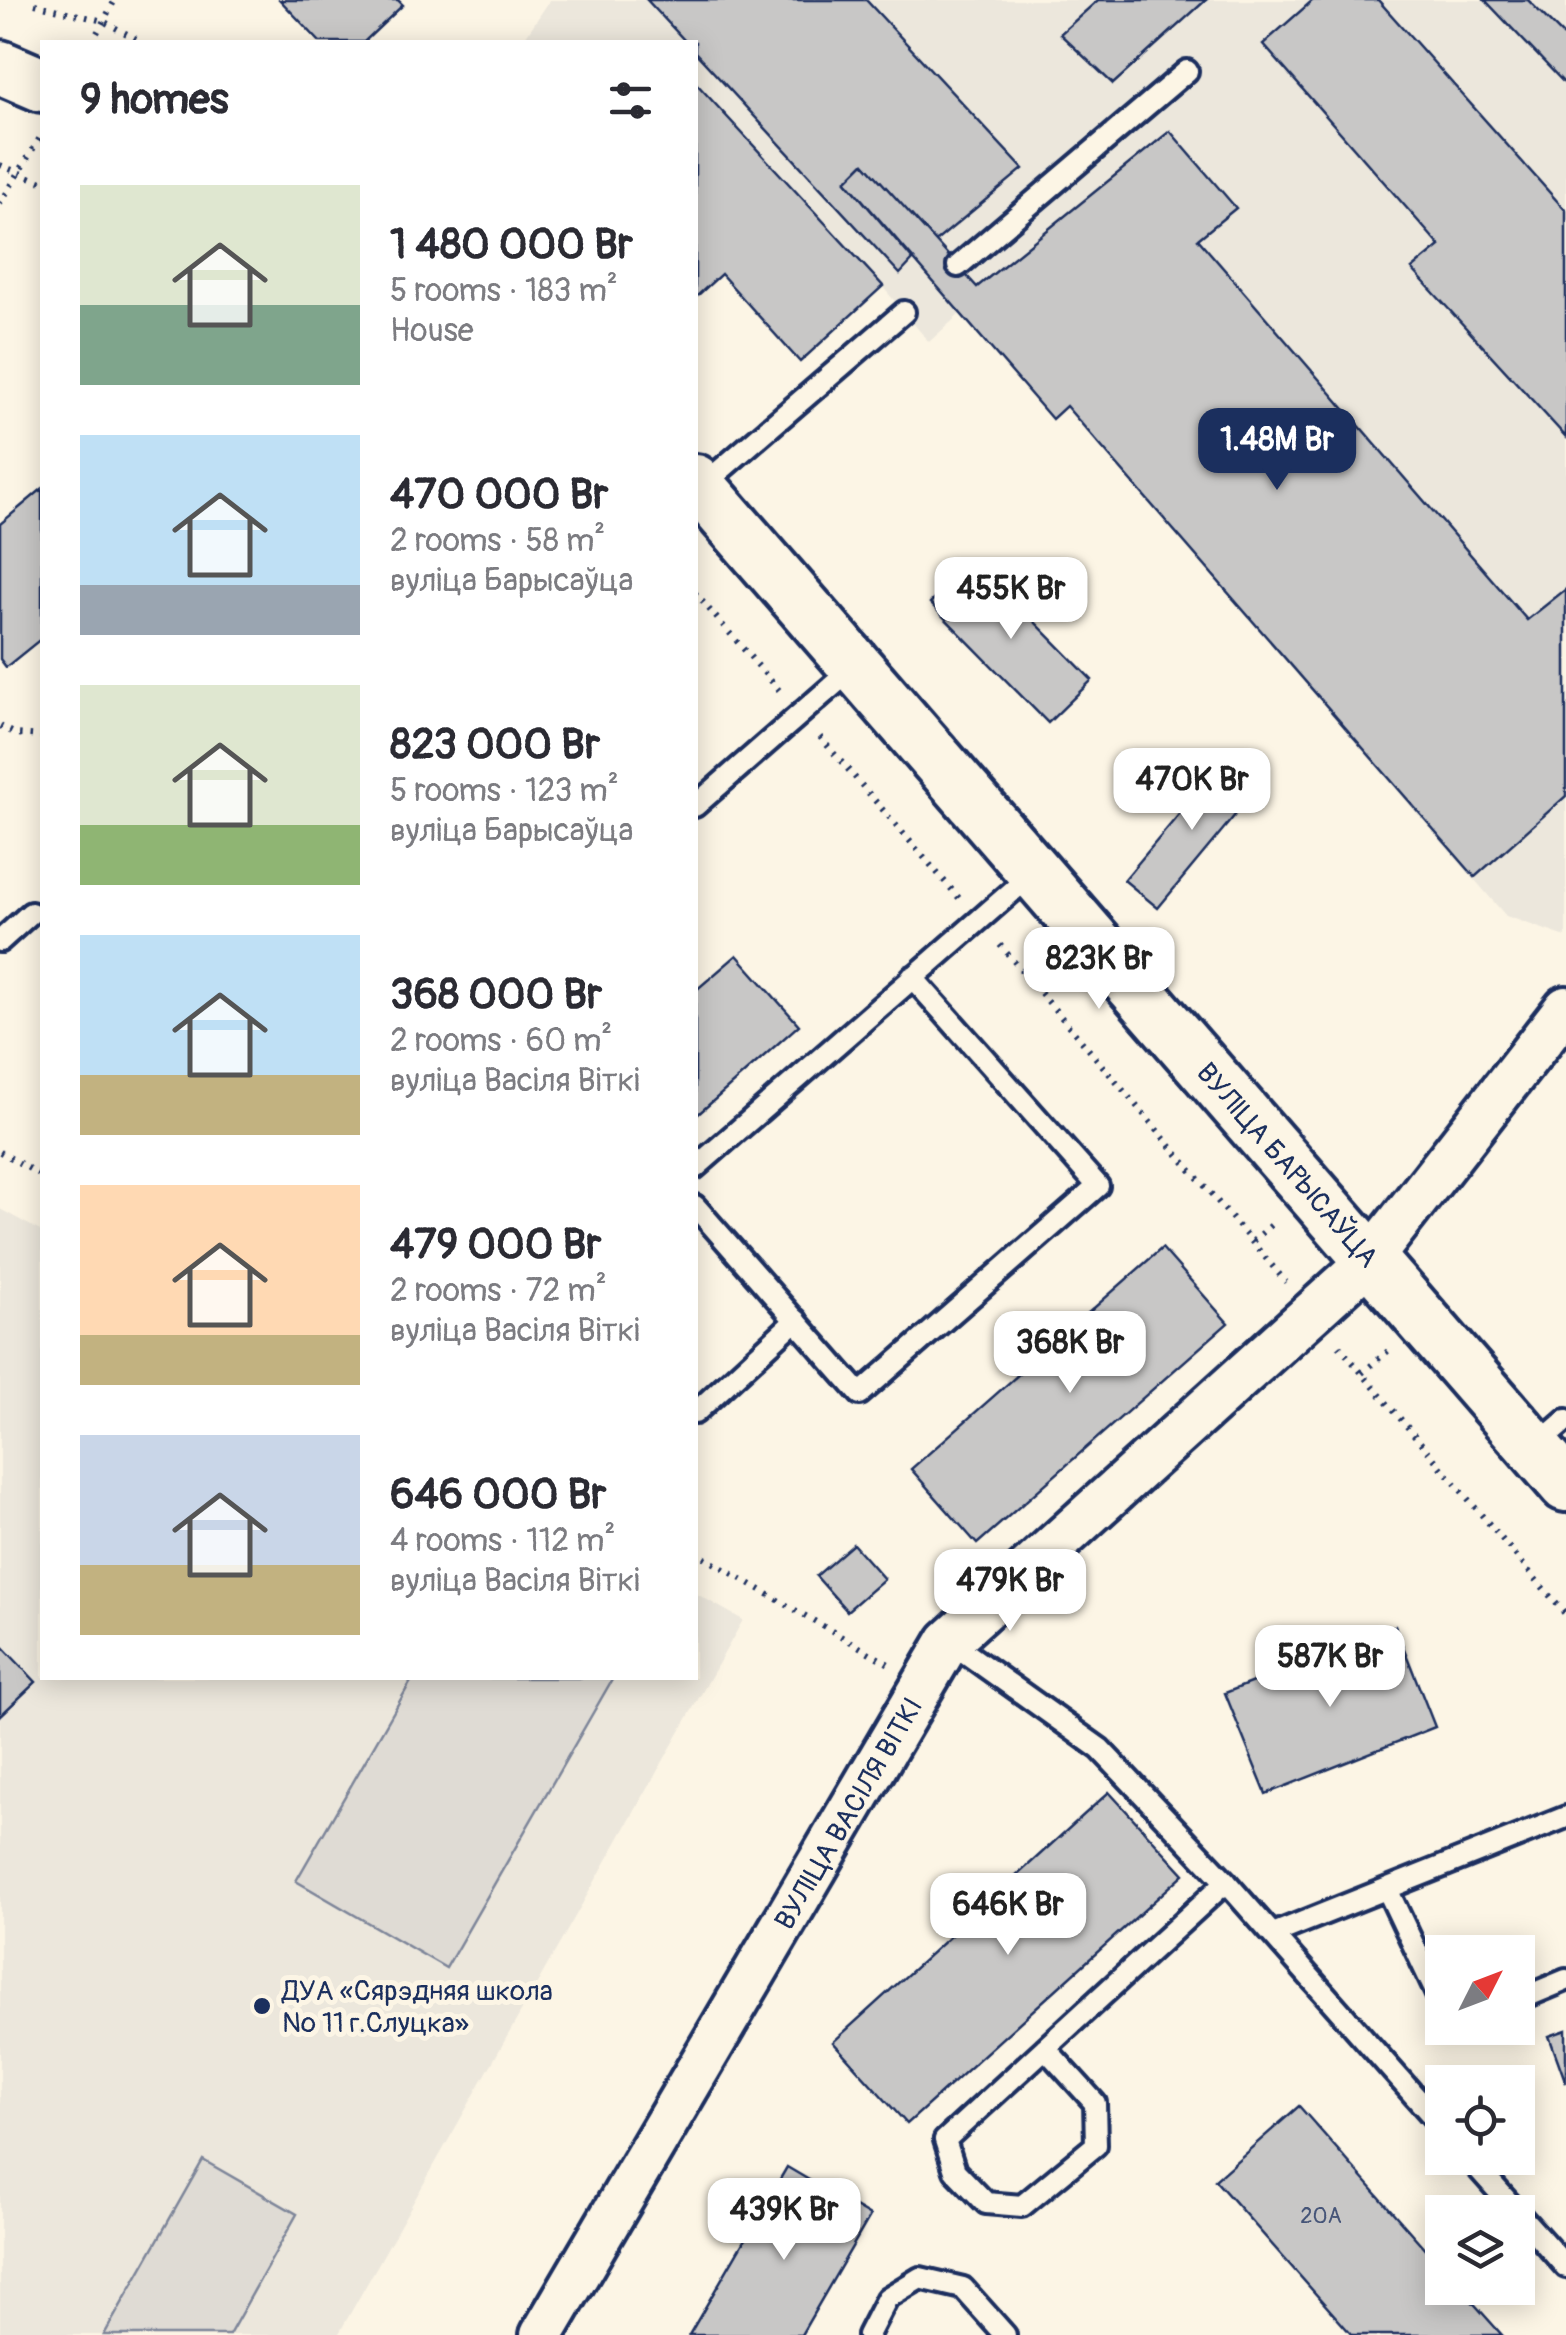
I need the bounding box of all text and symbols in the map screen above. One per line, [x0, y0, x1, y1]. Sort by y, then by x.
icon: filters [603, 73, 658, 128]
text: 9 homes [80, 74, 229, 126]
text: 1 480 000 Br [390, 219, 633, 271]
icon: home [160, 225, 280, 345]
text: 5 rooms · 183 m² [390, 271, 618, 311]
text: House [390, 311, 474, 351]
pin: 1.48M Br [1174, 408, 1380, 493]
text: 1.48M Br [1220, 420, 1334, 460]
text: 470 000 Br [390, 469, 608, 521]
icon: home [160, 475, 280, 595]
text: 2 rooms · 58 m² [390, 521, 605, 561]
pin: 455K Br [919, 557, 1103, 642]
text: вуліца Барысаўца [390, 561, 633, 601]
text: 455K Br [956, 569, 1066, 609]
text: 823 000 Br [390, 719, 600, 771]
icon: home [160, 725, 280, 845]
pin: 470K Br [1100, 748, 1284, 833]
text: 470K Br [1135, 760, 1249, 800]
text: 5 rooms · 123 m² [390, 771, 619, 811]
text: вуліца Барысаўца [390, 811, 633, 851]
pin: 823K Br [1007, 927, 1191, 1012]
text: 823K Br [1046, 939, 1152, 979]
text: 368 000 Br [390, 969, 602, 1021]
icon: home [160, 975, 280, 1095]
text: 2 rooms · 60 m² [390, 1021, 612, 1061]
street label: ВУЛІЦА БАРЫСАЎЦА [1189, 1056, 1385, 1275]
text: вуліца Васіля Віткі [390, 1061, 640, 1101]
text: 479 000 Br [390, 1219, 601, 1271]
icon: home [160, 1225, 280, 1345]
text: 2 rooms · 72 m² [390, 1271, 607, 1311]
text: вуліца Васіля Віткі [390, 1311, 640, 1351]
pin: 368K Br [978, 1311, 1162, 1396]
text: 368K Br [1016, 1323, 1124, 1363]
text: 646 000 Br [390, 1469, 606, 1521]
icon: home [160, 1475, 280, 1595]
text: 4 rooms · 112 m² [390, 1521, 615, 1561]
pin: 479K Br [918, 1549, 1102, 1634]
text: вуліца Васіля Віткі [390, 1561, 640, 1601]
text: 479K Br [956, 1561, 1064, 1601]
pin: 587K Br [1238, 1625, 1422, 1710]
text: 587K Br [1277, 1637, 1383, 1677]
street label: ВУЛІЦА ВАСІЛЯ ВІТКІ [768, 1692, 931, 1936]
pin: 646K Br [916, 1873, 1100, 1958]
text: 646K Br [952, 1885, 1064, 1925]
north arrow [1425, 1935, 1535, 2045]
map controls [1425, 1935, 1535, 2305]
place label: ДУА «Сярэдняя школа № 11 г.Слуцка» [281, 1974, 553, 2041]
marker: ДУА «Сярэдняя школа № 11 г.Слуцка» [251, 1995, 273, 2017]
button: locate [1425, 2065, 1535, 2175]
pin: 439K Br [692, 2178, 876, 2263]
text: 439K Br [730, 2190, 838, 2230]
button: layers [1425, 2195, 1535, 2305]
house number: 20А [1300, 2202, 1342, 2230]

